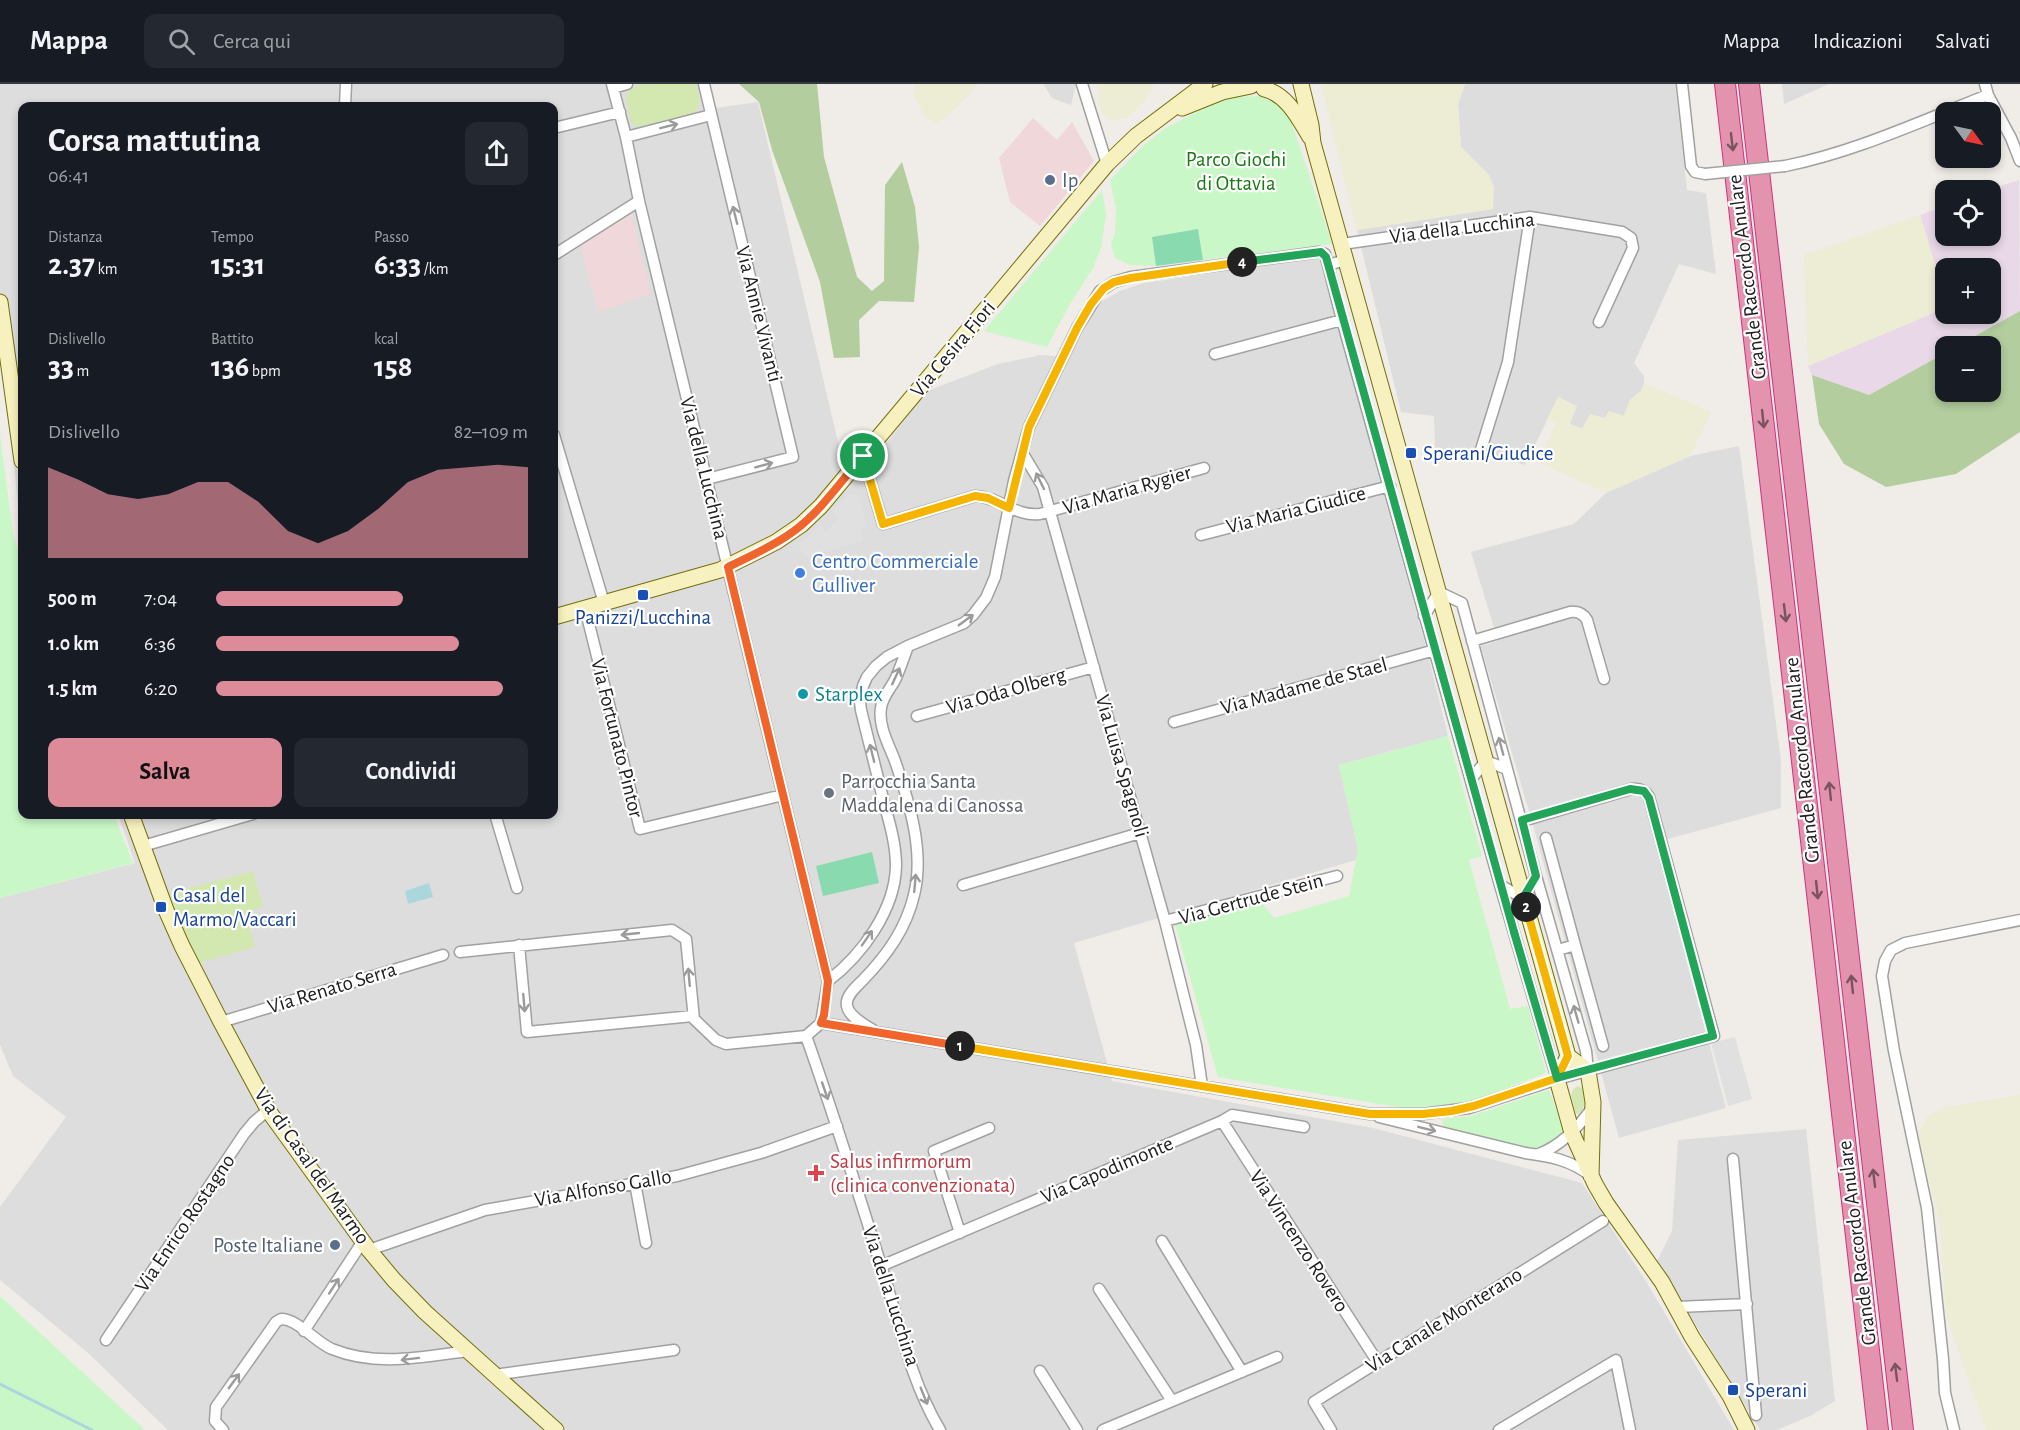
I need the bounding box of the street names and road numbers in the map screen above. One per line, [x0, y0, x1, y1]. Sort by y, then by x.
street label: Grande Raccordo Anulare [1724, 173, 1770, 381]
street label: Via della Lucchina [1388, 209, 1536, 247]
street label: Via Annie Vivanti [732, 244, 786, 384]
street label: Via Cesira Fiori [907, 297, 999, 401]
street label: Via della Lucchina [676, 394, 732, 542]
street label: Via Maria Rygier [1060, 462, 1194, 518]
street label: Via Maria Giudice [1224, 483, 1368, 537]
street label: Via Madame de Stael [1218, 654, 1390, 718]
street label: Via Fortunato Pintor [587, 656, 647, 820]
street label: Grande Raccordo Anulare [1781, 656, 1823, 864]
street label: Via Oda Olberg [944, 664, 1069, 718]
street label: Via Luisa Spagnoli [1092, 692, 1152, 840]
street label: Via Gertrude Stein [1176, 870, 1326, 928]
street label: Via Renato Serra [265, 958, 399, 1018]
street label: Via di Casal del Marmo [250, 1084, 374, 1248]
street label: Via Capodimonte [1038, 1133, 1176, 1207]
street label: Grande Raccordo Anulare [1834, 1139, 1880, 1347]
street label: Via Enrico Rostagno [131, 1150, 239, 1296]
street label: Via Alfonso Gallo [533, 1166, 673, 1210]
street label: Via Vincenzo Rovero [1245, 1166, 1353, 1316]
street label: Via della Lucchina [858, 1223, 924, 1369]
street label: Via Canale Monterano [1362, 1263, 1526, 1377]

